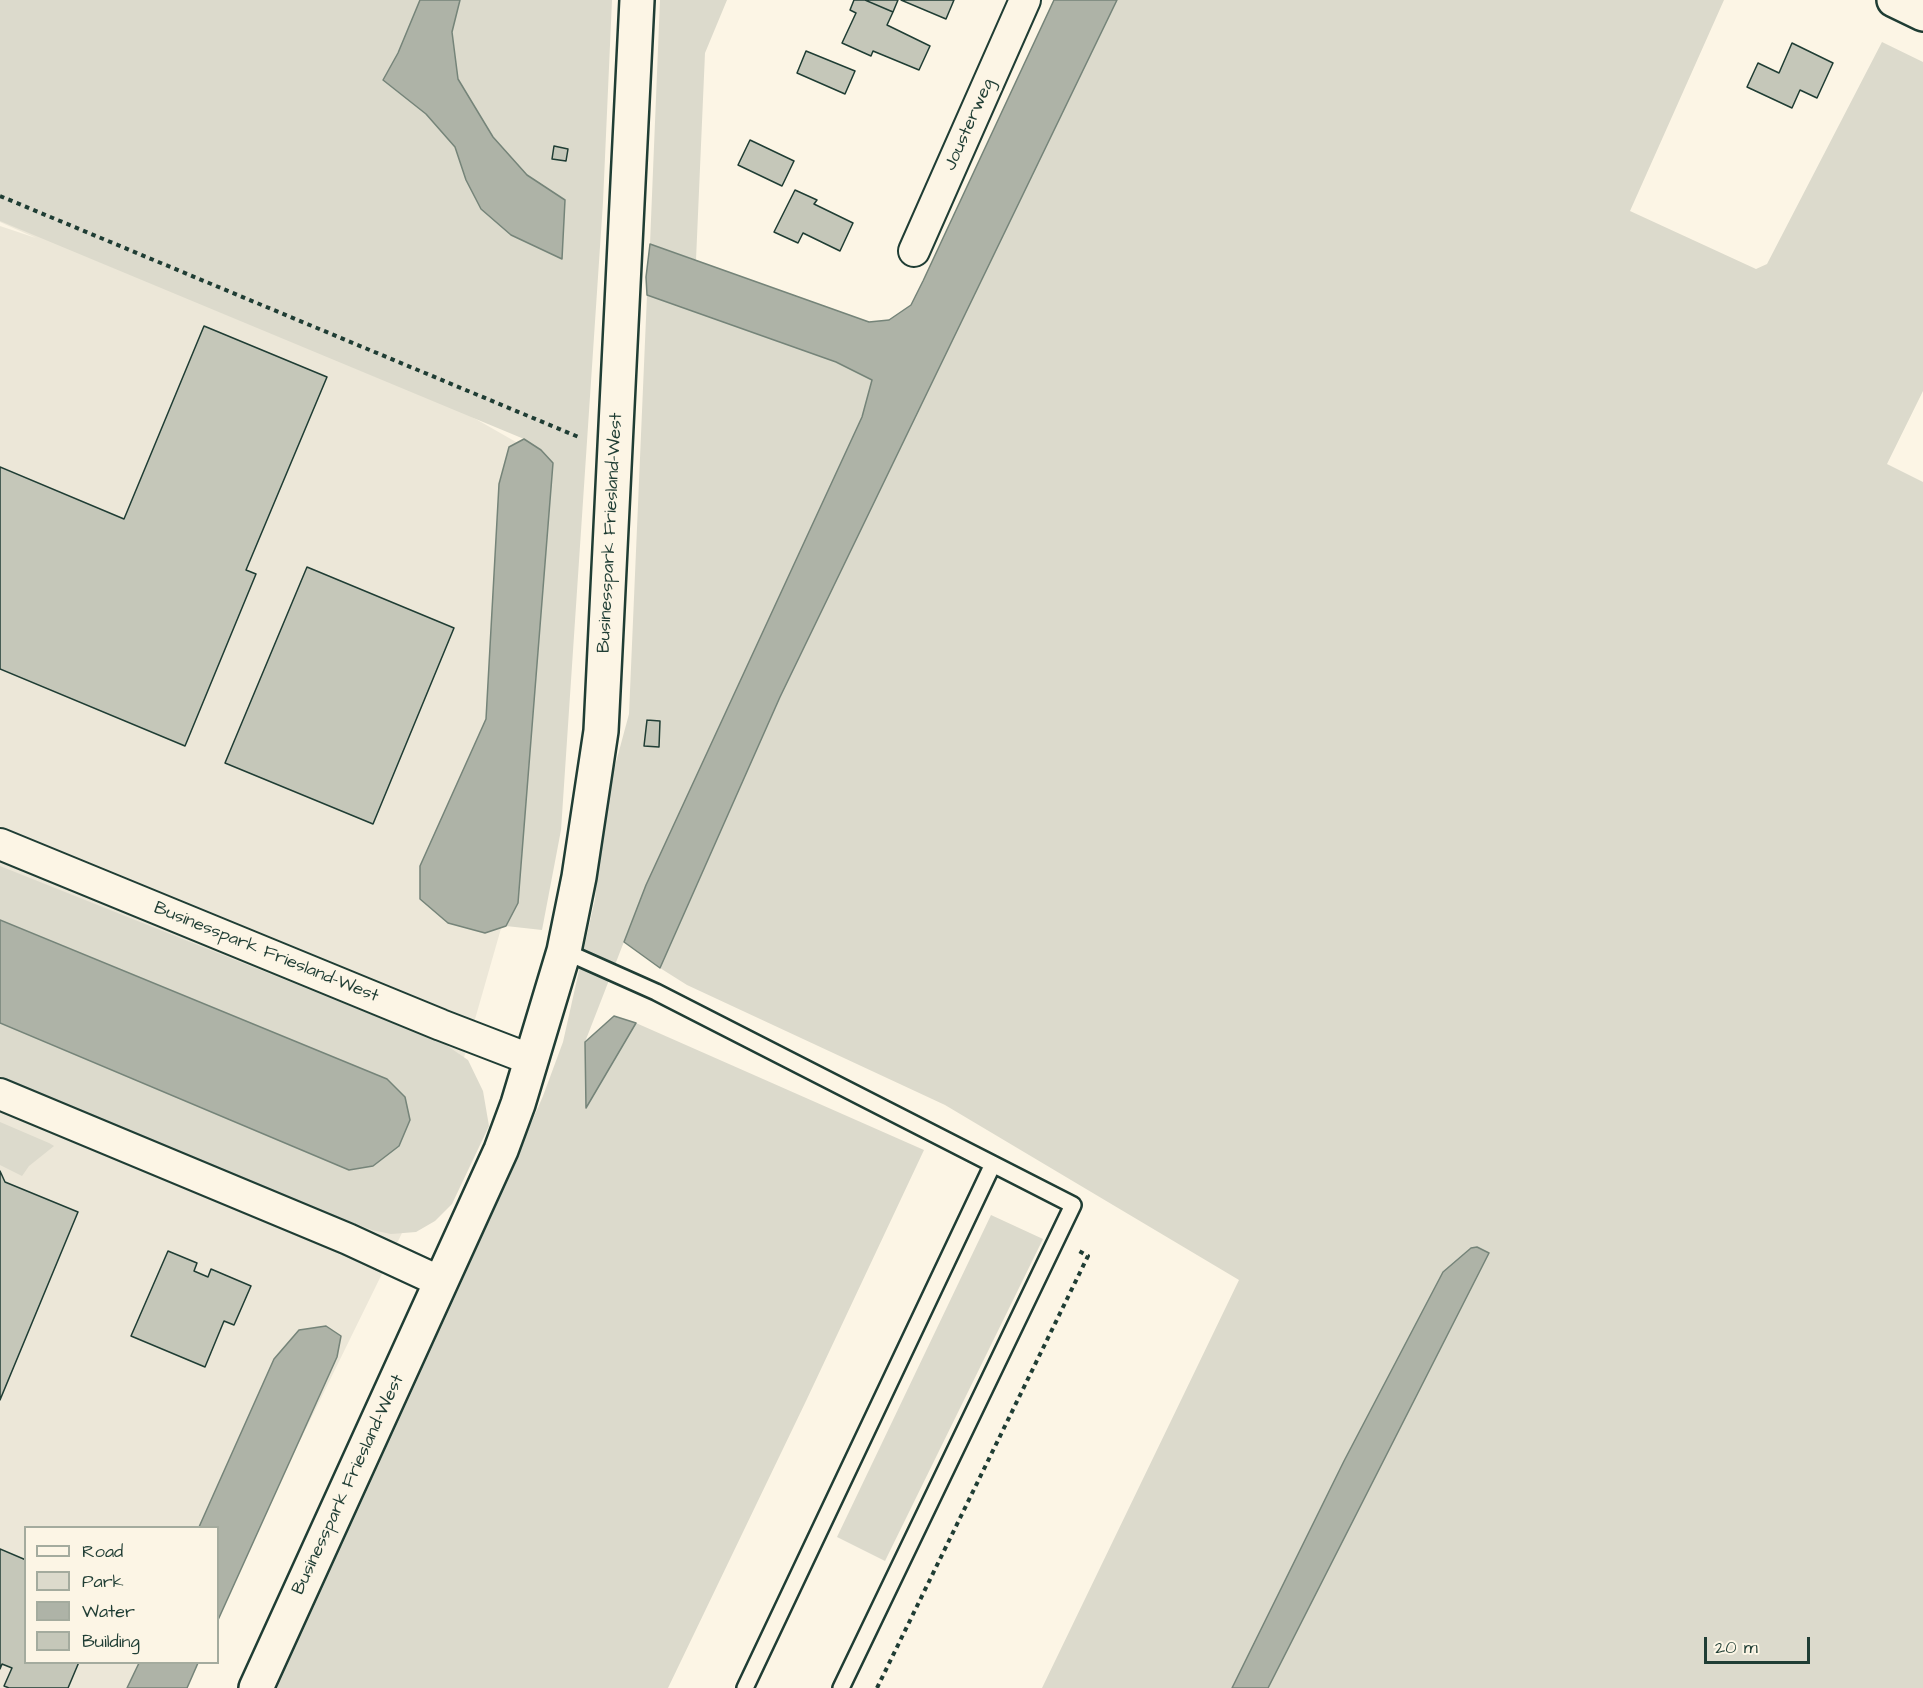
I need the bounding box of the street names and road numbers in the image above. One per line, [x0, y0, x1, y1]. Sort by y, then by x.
street label: Jousterweg [940, 76, 1000, 174]
street label: Businesspark Friesland-West [594, 412, 628, 654]
street label: Businesspark Friesland-West [150, 898, 382, 1008]
street label: Businesspark Friesland-West [288, 1371, 410, 1599]

